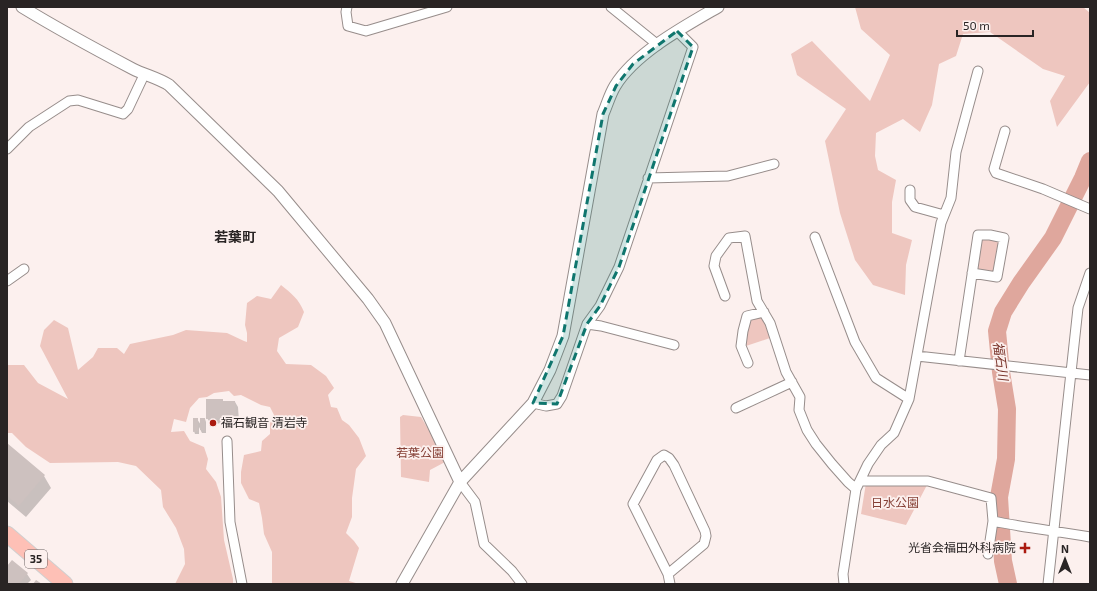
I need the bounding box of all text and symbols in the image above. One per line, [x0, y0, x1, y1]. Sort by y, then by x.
scale bar [957, 12, 1033, 38]
text: 50 m [963, 18, 990, 32]
district label: 若葉町 [214, 228, 256, 245]
water label: 福石川 [990, 341, 1012, 383]
place label: 福石観音 清岩寺 [221, 415, 308, 429]
marker: 福石観音 清岩寺 [208, 418, 218, 428]
park label: 若葉公園 [396, 445, 444, 459]
park label: 日水公園 [871, 495, 919, 509]
north arrow [1045, 539, 1085, 579]
place label: 光省会福田外科病院 [908, 540, 1016, 554]
marker: 光省会福田外科病院 [1019, 542, 1031, 554]
text: N [1061, 542, 1069, 555]
road number: 35 [25, 550, 47, 568]

